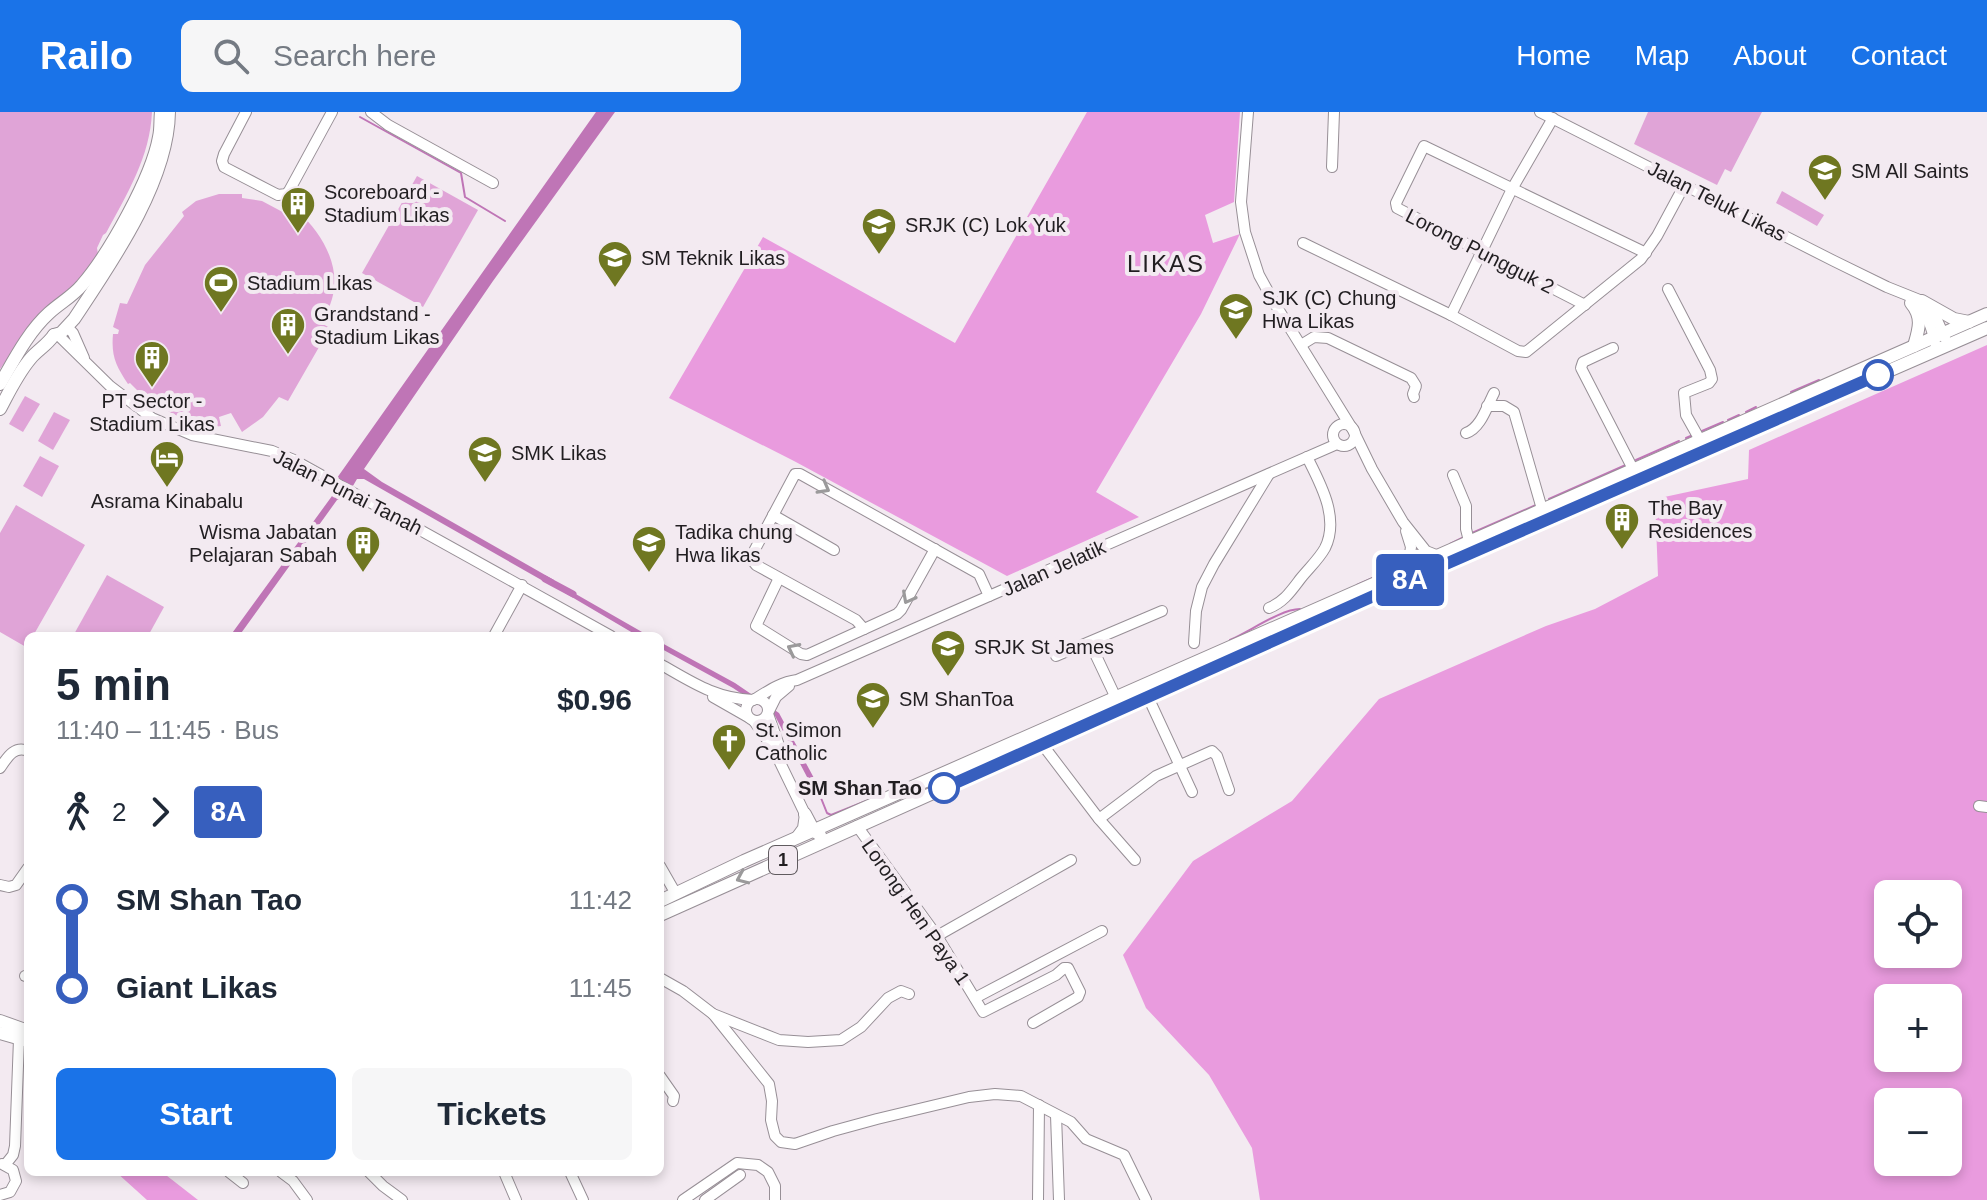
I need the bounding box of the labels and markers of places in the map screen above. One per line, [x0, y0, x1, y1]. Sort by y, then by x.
school or university icon: SM All Saints [1806, 152, 1844, 202]
place label: SM All Saints [1851, 160, 1969, 182]
place label: Scoreboard - Stadium Likas [324, 181, 450, 226]
building icon: Scoreboard - Stadium Likas [279, 185, 317, 235]
school or university icon: SRJK (C) Lok Yuk [860, 206, 898, 256]
place label: SRJK (C) Lok Yuk [905, 214, 1067, 236]
school or university icon: SM Teknik Likas [596, 239, 634, 289]
place label: SM Teknik Likas [641, 247, 785, 269]
sports icon: Stadium Likas [202, 264, 240, 314]
place label: Stadium Likas [247, 272, 373, 294]
place label: SJK (C) Chung Hwa Likas [1262, 287, 1397, 332]
school or university icon: SJK (C) Chung Hwa Likas [1217, 291, 1255, 341]
place label: Grandstand - Stadium Likas [314, 303, 440, 348]
building icon: Grandstand - Stadium Likas [269, 306, 307, 356]
building icon: PT Sector - Stadium Likas [133, 339, 171, 389]
unlabelled marker [1863, 360, 1893, 390]
place label: PT Sector - Stadium Likas [89, 390, 215, 435]
school or university icon: SMK Likas [466, 434, 504, 484]
hotel icon: Asrama Kinabalu [148, 439, 186, 489]
place label: SMK Likas [511, 442, 607, 464]
place label: Asrama Kinabalu [91, 490, 243, 512]
place label: The Bay Residences [1648, 497, 1753, 542]
building icon: The Bay Residences [1603, 501, 1641, 551]
place label: Wisma Jabatan Pelajaran Sabah [189, 521, 337, 566]
place label: Tadika chung Hwa likas [675, 521, 793, 566]
building icon: Wisma Jabatan Pelajaran Sabah [344, 524, 382, 574]
school or university icon: Tadika chung Hwa likas [630, 524, 668, 574]
school or university icon: SRJK St James [929, 628, 967, 678]
place label: SRJK St James [974, 636, 1114, 658]
school or university icon: SM ShanToa [854, 680, 892, 730]
place label: SM ShanToa [899, 688, 1014, 710]
place label: St. Simon Catholic [755, 719, 842, 764]
church icon: St. Simon Catholic [710, 722, 748, 772]
marker: SM Shan Tao [929, 773, 959, 803]
place label: SM Shan Tao [798, 777, 922, 799]

